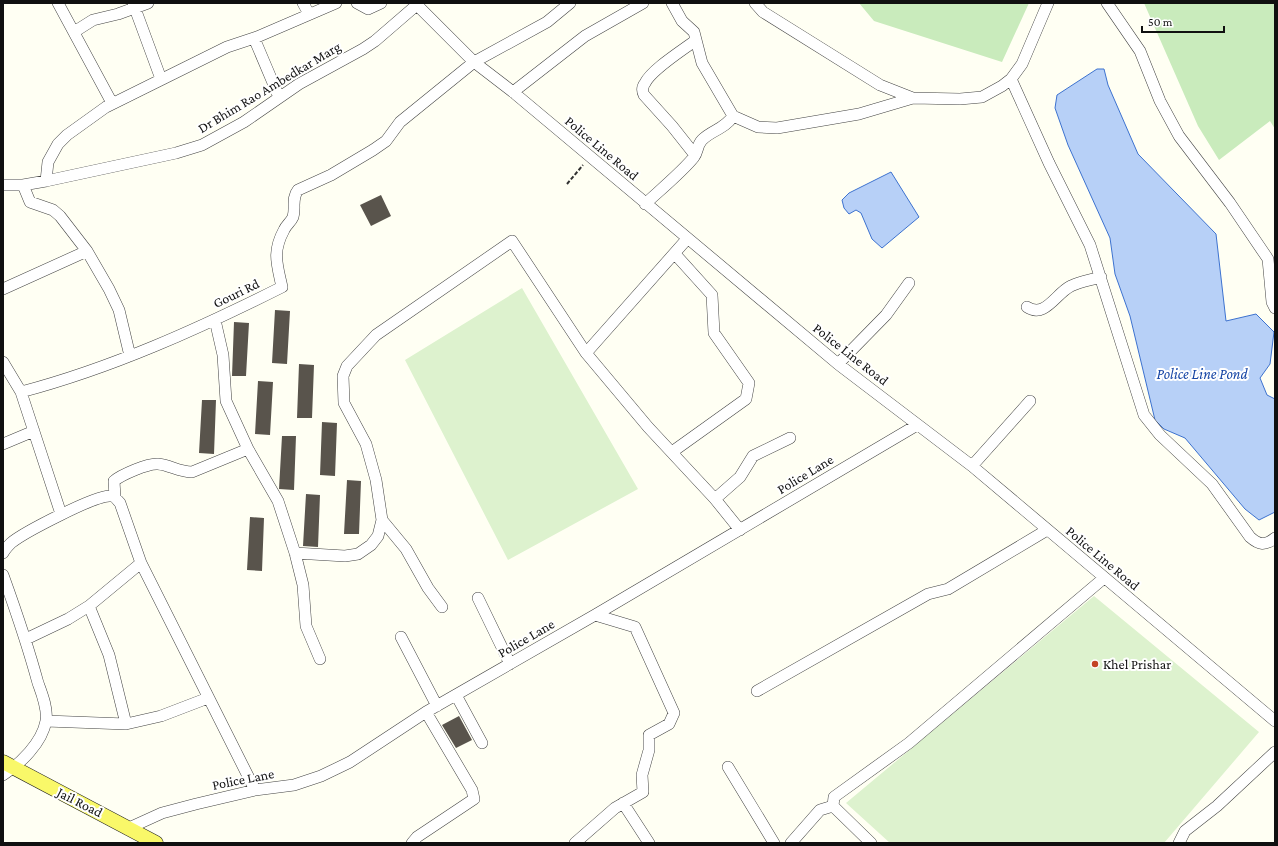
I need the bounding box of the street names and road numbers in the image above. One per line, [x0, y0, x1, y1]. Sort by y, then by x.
street label: Dr Bhim Rao Ambedkar Marg [195, 38, 343, 136]
street label: Police Line Road [562, 113, 642, 184]
street label: Gouri Rd [210, 275, 262, 311]
street label: Police Line Road [810, 320, 892, 389]
street label: Police Lane [774, 451, 836, 497]
street label: Police Line Road [1063, 523, 1143, 594]
street label: Police Lane [495, 615, 557, 661]
street label: Police Lane [211, 765, 275, 793]
street label: Jail Road [53, 783, 106, 821]

